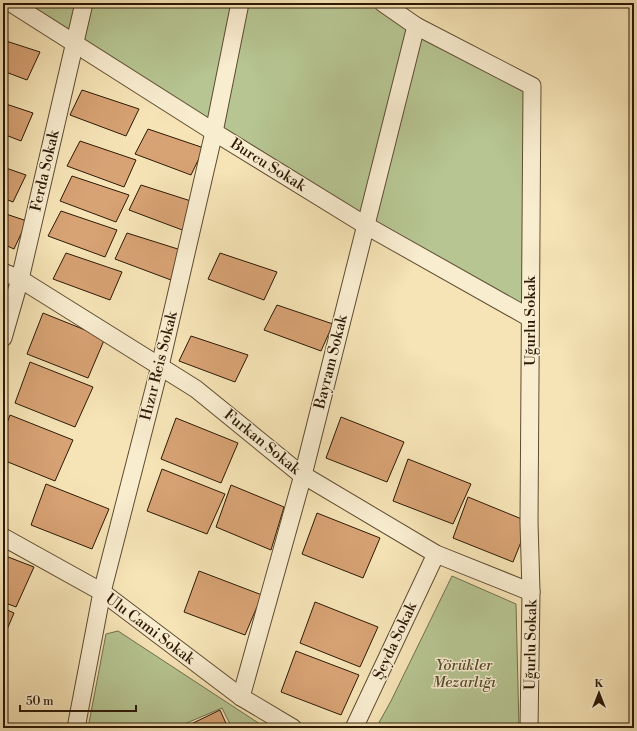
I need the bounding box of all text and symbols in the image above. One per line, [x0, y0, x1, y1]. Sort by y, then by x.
street label: Ferda Sokak [26, 127, 64, 213]
street label: Burcu Sokak [226, 134, 310, 196]
street label: Uğurlu Sokak [521, 275, 540, 366]
street label: Hızır Reis Sokak [136, 308, 182, 423]
street label: Bayram Sokak [310, 312, 352, 412]
street label: Furkan Sokak [220, 405, 305, 479]
street label: Ulu Cami Sokak [102, 589, 199, 669]
street label: Şeyda Sokak [369, 598, 422, 683]
street label: Uğurlu Sokak [521, 599, 541, 690]
park label: Yörükler Mezarlığı [432, 656, 496, 692]
north arrow [579, 673, 619, 713]
text: K [595, 677, 605, 691]
scale bar [20, 687, 136, 713]
text: 50 m [26, 694, 54, 709]

